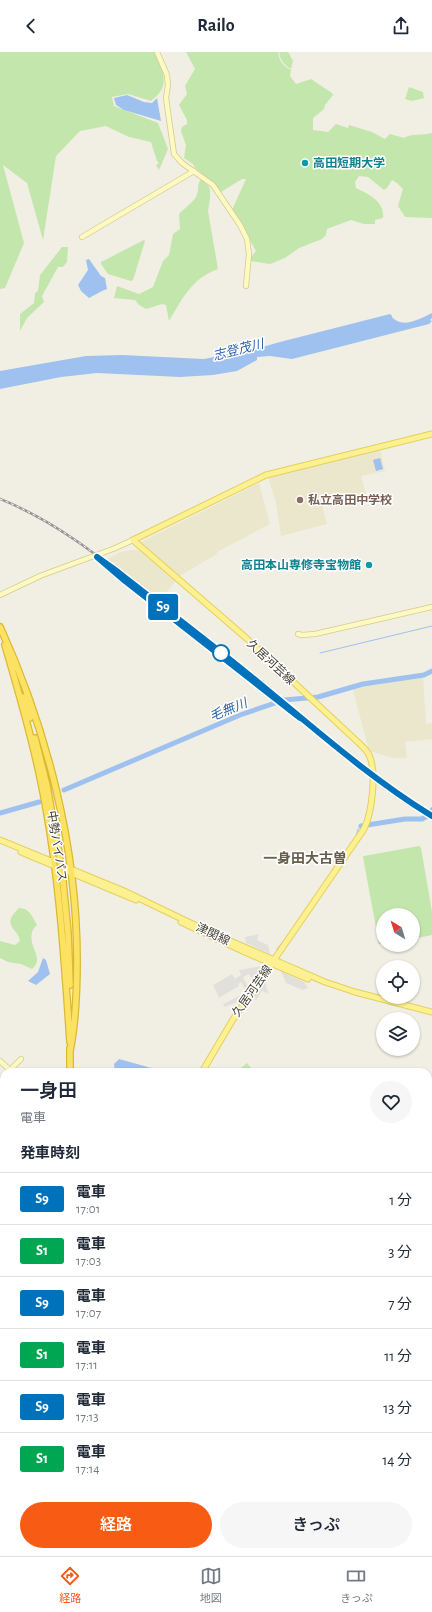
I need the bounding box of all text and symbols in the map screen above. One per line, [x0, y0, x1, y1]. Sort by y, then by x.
icon: back [20, 15, 42, 37]
icon: share [390, 15, 412, 37]
text: Railo [197, 17, 235, 35]
place label: 高田短期大学 [313, 156, 385, 169]
marker: 高田短期大学 [300, 158, 310, 168]
water label: 志登茂川 [211, 336, 267, 363]
place label: 私立高田中学校 [308, 493, 392, 506]
marker: 私立高田中学校 [295, 495, 305, 505]
place label: 高田本山専修寺宝物館 [241, 558, 361, 571]
marker: 高田本山専修寺宝物館 [364, 560, 374, 570]
line badge: S9 [145, 594, 181, 620]
text: S9 [156, 600, 170, 614]
street label: 久居河芸線 [245, 636, 298, 687]
unlabelled marker [212, 644, 230, 662]
water label: 毛無川 [208, 695, 251, 724]
street label: 中勢バイパス [45, 810, 69, 882]
district label: 一身田大古曽 [263, 850, 347, 866]
north arrow [376, 908, 420, 952]
map controls [376, 908, 420, 1056]
street label: 津関線 [194, 920, 232, 947]
button: locate [376, 960, 420, 1004]
street label: 久居河芸線 [229, 962, 274, 1019]
button: layers [376, 1012, 420, 1056]
button: heart [370, 1081, 412, 1123]
text: 一身田 [20, 1082, 77, 1101]
text: 電車 [20, 1112, 46, 1125]
text: 発車時刻 [20, 1146, 80, 1161]
text: 電車 [76, 1185, 106, 1200]
text: S9 [35, 1192, 49, 1206]
text: 1 分 [389, 1193, 412, 1208]
text: 17:01 [76, 1203, 100, 1216]
text: 電車 [76, 1237, 106, 1252]
text: S1 [36, 1244, 48, 1258]
text: 3 分 [388, 1245, 412, 1260]
text: 17:03 [76, 1255, 101, 1268]
text: 電車 [76, 1289, 106, 1304]
text: S9 [35, 1296, 49, 1310]
text: 7 分 [388, 1297, 412, 1312]
text: 17:07 [76, 1307, 101, 1320]
text: 電車 [76, 1341, 106, 1356]
text: S1 [36, 1348, 48, 1362]
text: 11 分 [384, 1349, 412, 1364]
text: 17:11 [76, 1359, 98, 1372]
text: 電車 [76, 1393, 106, 1408]
text: S9 [35, 1400, 49, 1414]
text: 13 分 [383, 1401, 412, 1416]
text: 17:13 [76, 1411, 99, 1424]
text: 電車 [76, 1445, 106, 1460]
text: S1 [36, 1452, 48, 1466]
text: 14 分 [382, 1453, 412, 1468]
text: 17:14 [76, 1463, 100, 1476]
button: 経路 [20, 1502, 212, 1548]
button: きっぷ [220, 1502, 412, 1548]
tab: 経路 [59, 1565, 81, 1605]
tab: 地図 [200, 1565, 222, 1605]
tab: きっぷ [340, 1565, 373, 1605]

